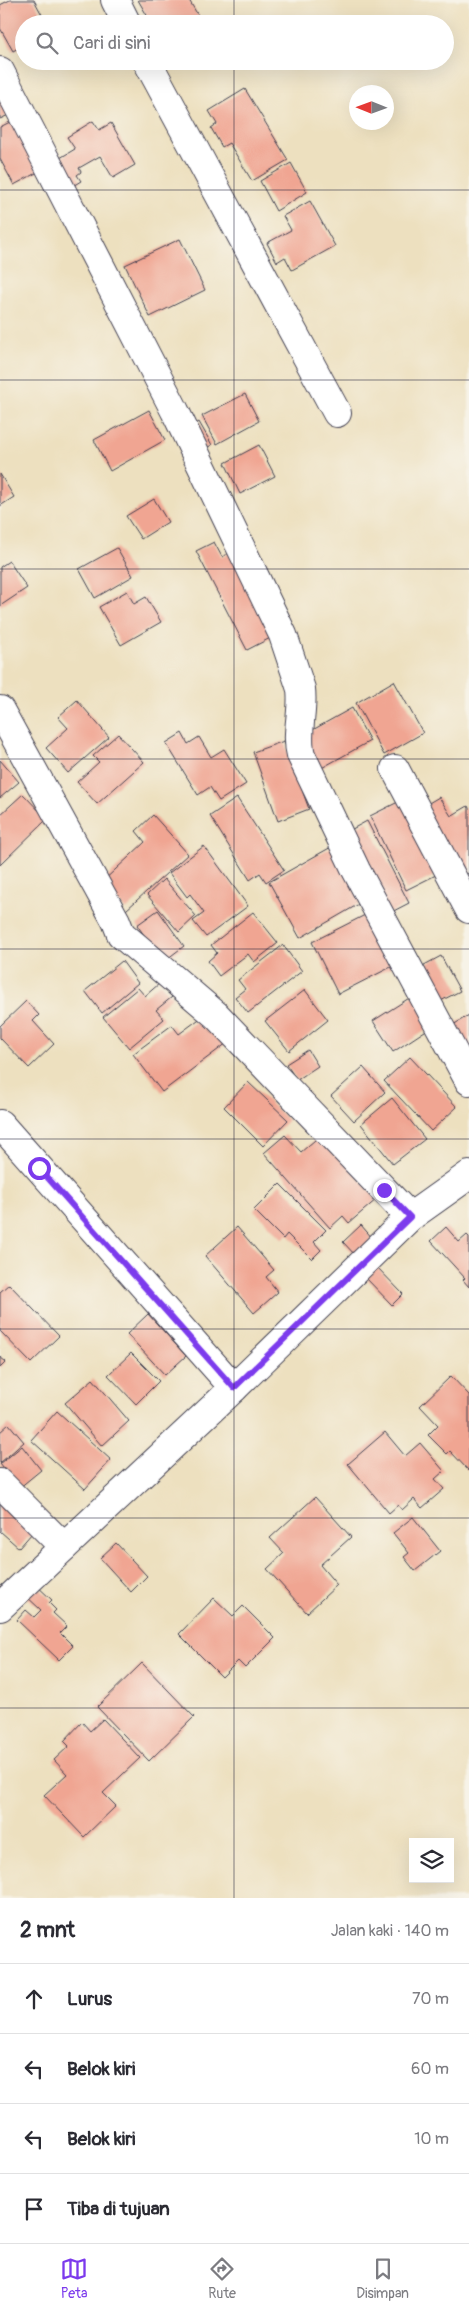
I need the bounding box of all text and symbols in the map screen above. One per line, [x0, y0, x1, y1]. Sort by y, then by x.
search box [15, 15, 454, 70]
icon: search [33, 29, 61, 57]
text: Cari di sini [73, 31, 150, 55]
north arrow [349, 85, 394, 130]
route start [28, 1157, 51, 1180]
route end [373, 1179, 396, 1202]
map controls [409, 1838, 454, 1883]
button: layers [409, 1838, 454, 1883]
text: 2 mnt [20, 1917, 75, 1944]
text: Jalan kaki · 140 m [331, 1921, 449, 1941]
icon: ahead [20, 1985, 48, 2013]
text: Lurus [67, 1987, 112, 2011]
text: 70 m [412, 1989, 449, 2009]
icon: left [20, 2055, 48, 2083]
text: Belok kiri [67, 2057, 135, 2081]
text: 60 m [411, 2059, 449, 2079]
icon: left [20, 2125, 48, 2153]
text: Belok kiri [67, 2127, 135, 2151]
text: 10 m [414, 2129, 449, 2149]
icon: arrive [20, 2195, 48, 2223]
text: Tiba di tujuan [67, 2197, 170, 2221]
tab: Peta [60, 2255, 88, 2302]
tab: Rute [208, 2255, 236, 2302]
tab: Disimpan [356, 2255, 409, 2302]

